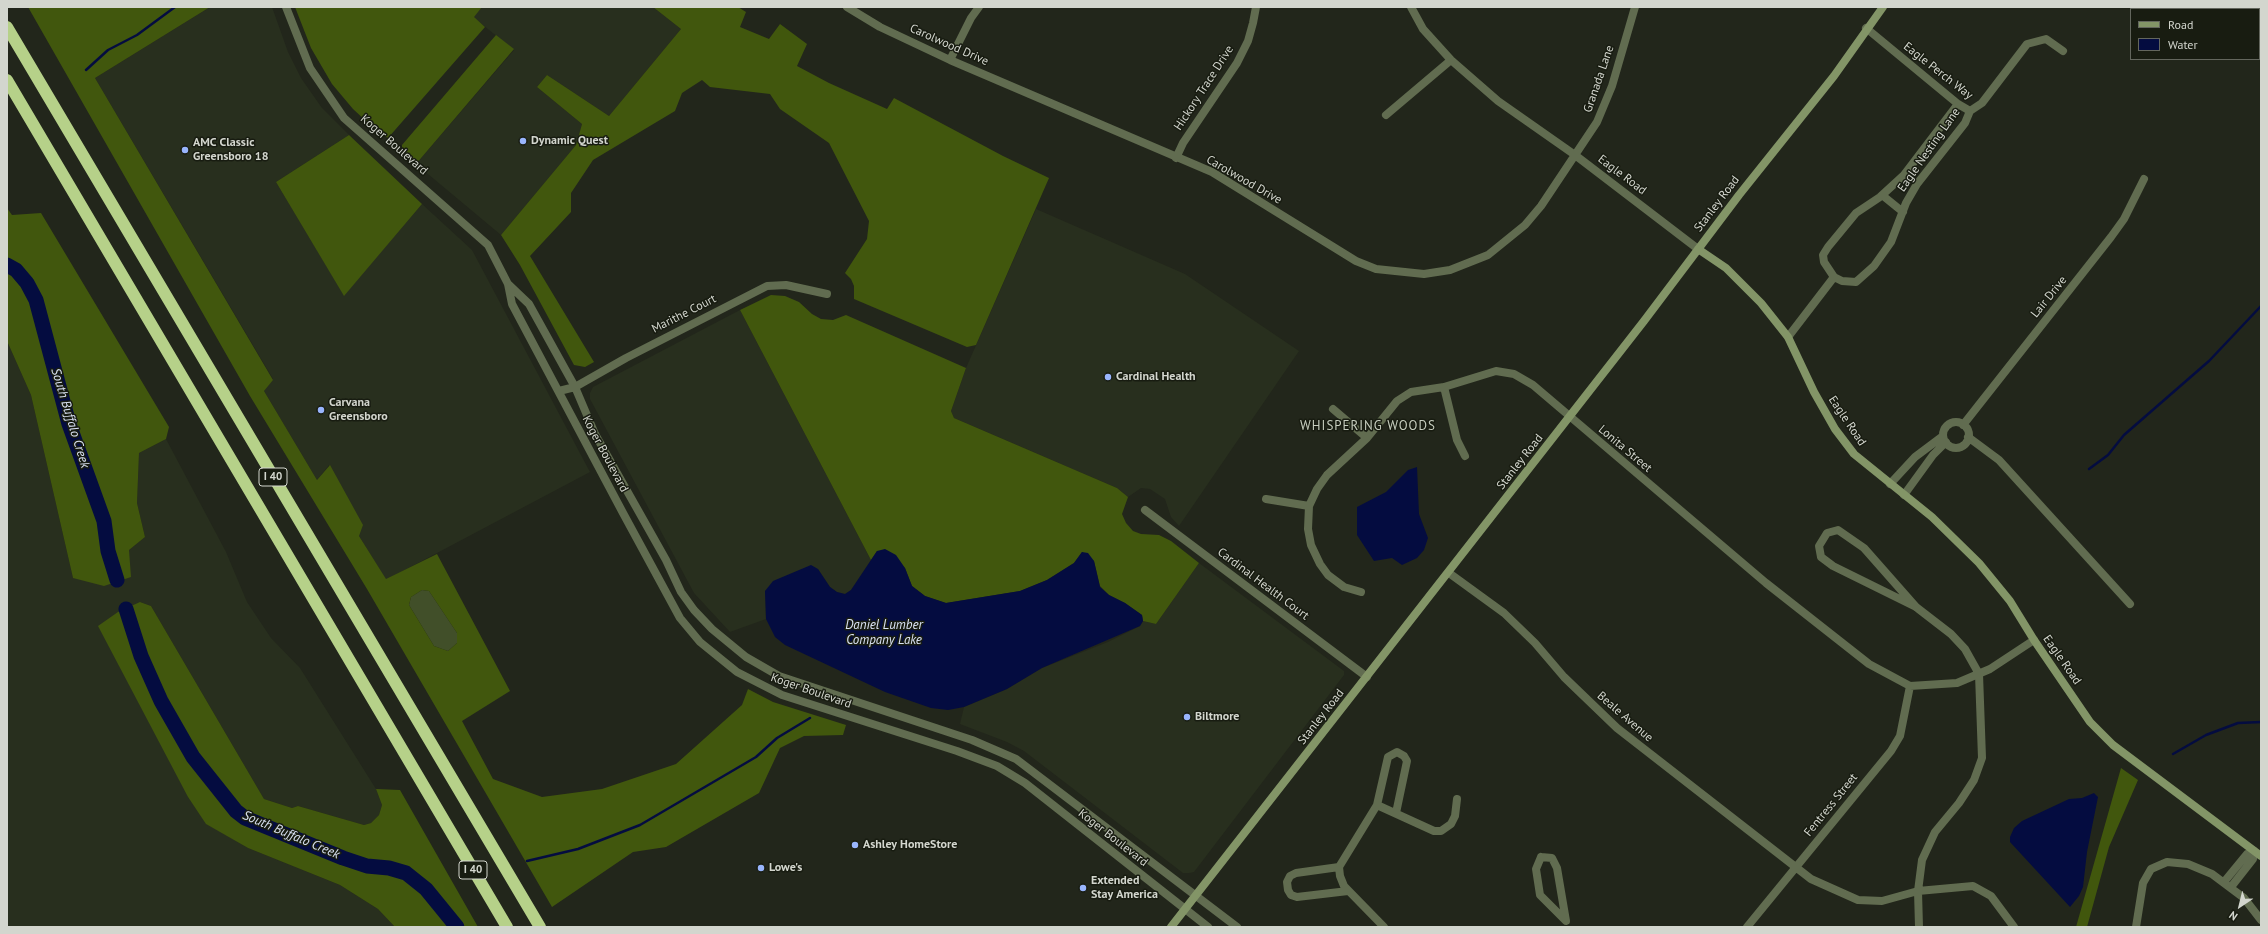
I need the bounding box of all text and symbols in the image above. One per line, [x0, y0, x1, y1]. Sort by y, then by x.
legend [2130, 8, 2260, 60]
text: Road [2168, 17, 2193, 32]
street label: Carolwood Drive [907, 21, 991, 69]
text: Water [2168, 37, 2198, 52]
street label: Eagle Perch Way [1900, 39, 1976, 103]
street label: Hickory Trace Drive [1171, 43, 1237, 133]
street label: Granada Lane [1581, 44, 1617, 114]
street label: Eagle Nesting Lane [1895, 105, 1963, 195]
street label: Koger Boulevard [357, 112, 431, 178]
place label: Dynamic Quest [531, 134, 608, 148]
place label: AMC Classic Greensboro 18 [193, 136, 268, 164]
marker: Dynamic Quest [518, 136, 528, 146]
marker: AMC Classic Greensboro 18 [180, 145, 190, 155]
street label: Eagle Road [1595, 152, 1649, 198]
street label: Carolwood Drive [1204, 153, 1284, 207]
street label: Stanley Road [1691, 173, 1743, 235]
street label: Lair Drive [2028, 273, 2070, 321]
street label: Marithe Court [649, 292, 719, 336]
water label: South Buffalo Creek [47, 366, 93, 470]
place label: Cardinal Health [1116, 370, 1196, 384]
marker: Cardinal Health [1103, 372, 1113, 382]
street label: Eagle Road [1825, 393, 1869, 449]
place label: Carvana Greensboro [329, 396, 388, 424]
marker: Carvana Greensboro [316, 405, 326, 415]
street label: Koger Boulevard [579, 413, 631, 495]
district label: WHISPERING WOODS [1300, 418, 1436, 434]
street label: Lonita Street [1595, 422, 1655, 476]
street label: Stanley Road [1494, 431, 1546, 493]
road number: I 40 [259, 468, 287, 486]
street label: Cardinal Health Court [1214, 545, 1312, 623]
water label: Daniel Lumber Company Lake [845, 617, 923, 648]
street label: Eagle Road [2040, 633, 2084, 687]
street label: Koger Boulevard [769, 670, 853, 712]
street label: Stanley Road [1295, 686, 1347, 748]
street label: Beale Avenue [1594, 689, 1656, 745]
place label: Biltmore [1195, 710, 1239, 724]
marker: Biltmore [1182, 712, 1192, 722]
street label: Fentress Street [1801, 771, 1861, 839]
street label: Koger Boulevard [1075, 806, 1151, 870]
water label: South Buffalo Creek [240, 808, 342, 862]
place label: Ashley HomeStore [863, 838, 957, 852]
marker: Ashley HomeStore [850, 840, 860, 850]
road number: I 40 [459, 861, 487, 879]
place label: Lowe's [769, 861, 802, 875]
marker: Lowe's [756, 863, 766, 873]
place label: Extended Stay America [1091, 874, 1158, 902]
marker: Extended Stay America [1078, 883, 1088, 893]
north arrow [2220, 886, 2260, 926]
text: N [2226, 908, 2240, 924]

